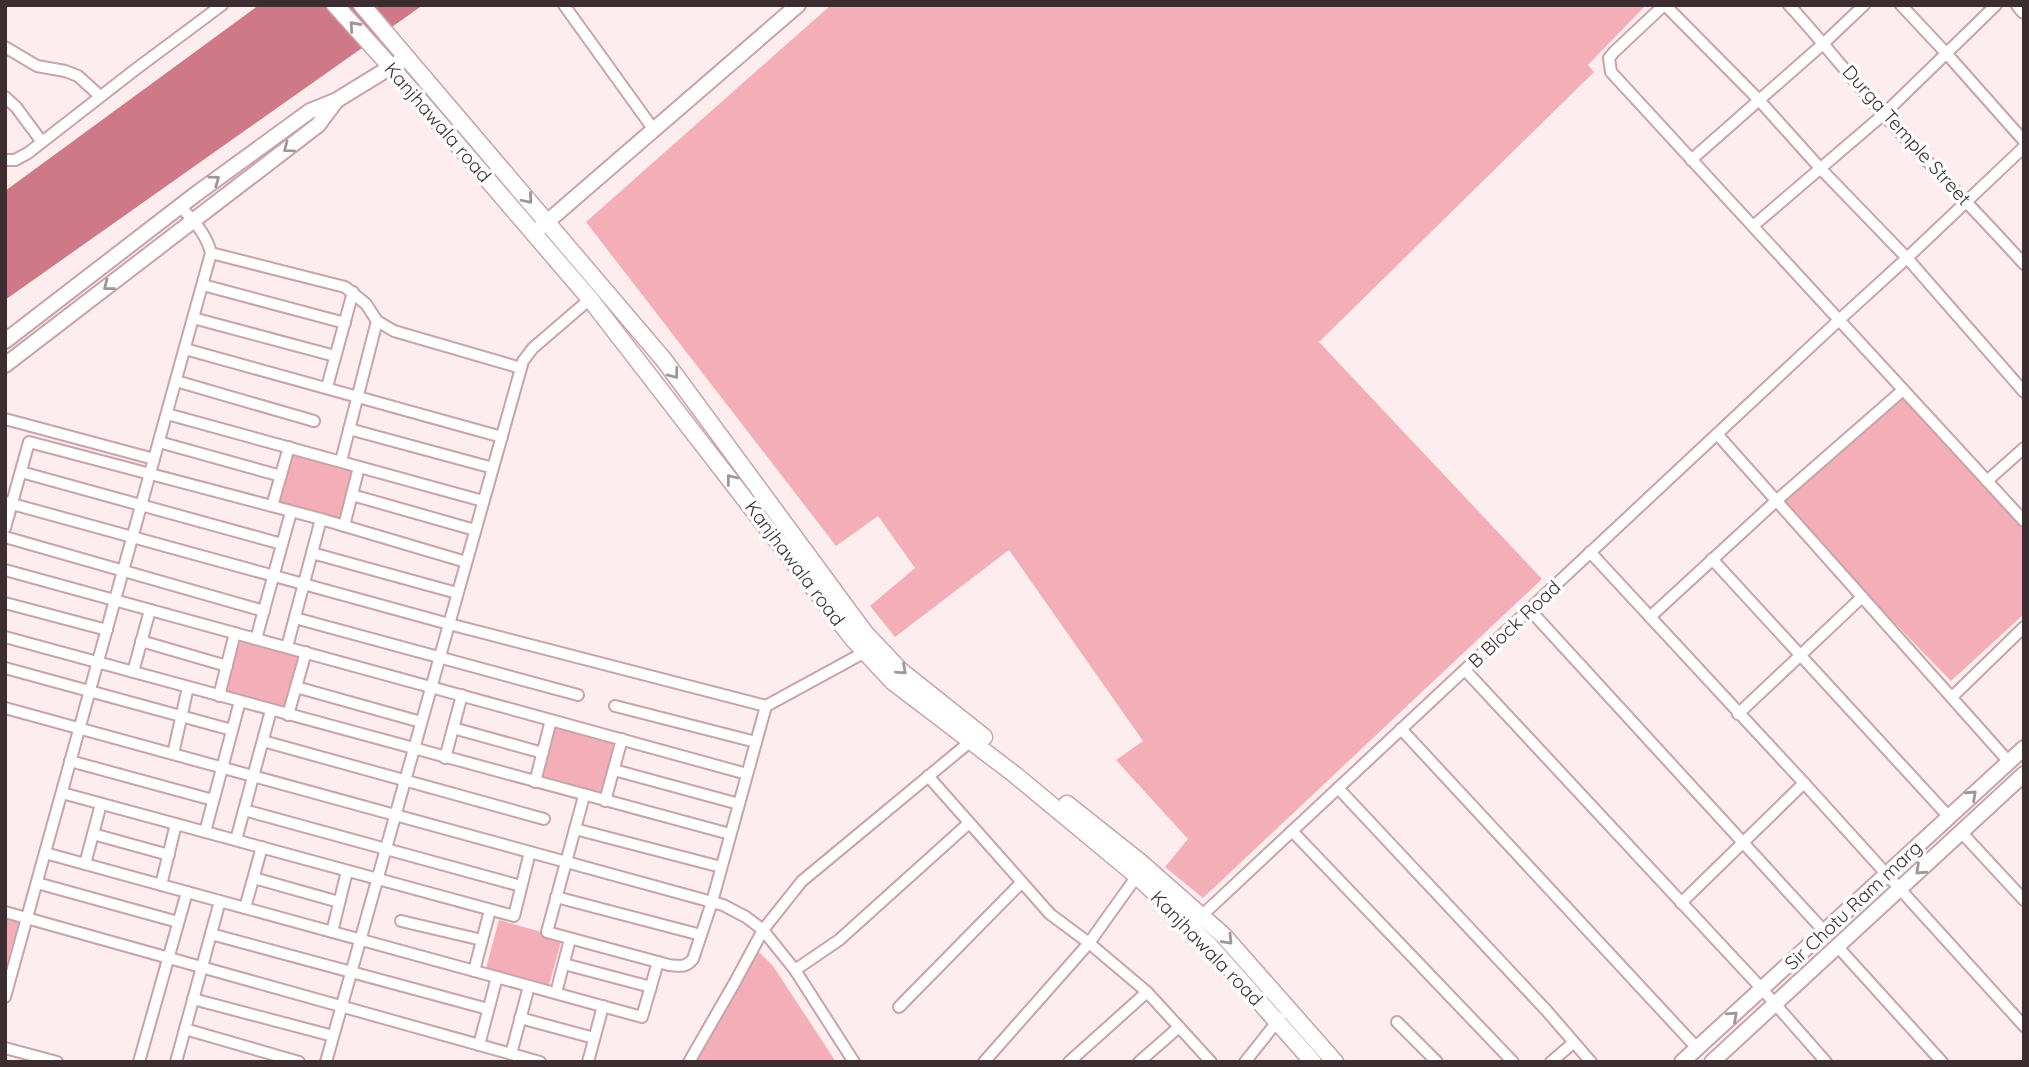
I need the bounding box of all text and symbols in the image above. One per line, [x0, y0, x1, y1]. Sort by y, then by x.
one-way arrow [350, 21, 362, 34]
street label: Kanjhawala road [379, 57, 497, 187]
street label: Durga Temple Street [1838, 60, 1976, 210]
one-way arrow [284, 139, 296, 152]
one-way arrow [207, 176, 220, 189]
one-way arrow [520, 191, 532, 204]
one-way arrow [103, 277, 115, 290]
one-way arrow [666, 366, 678, 378]
one-way arrow [727, 475, 739, 487]
street label: Kanjhawala road [740, 495, 850, 631]
street label: B Block Road [1463, 575, 1565, 673]
one-way arrow [894, 662, 907, 674]
one-way arrow [1964, 791, 1977, 804]
street label: Sir Chotu Ram marg [1779, 835, 1927, 975]
one-way arrow [1915, 862, 1928, 874]
street label: Kanjhawala road [1146, 885, 1268, 1011]
one-way arrow [1219, 932, 1232, 945]
one-way arrow [1725, 1011, 1738, 1024]

